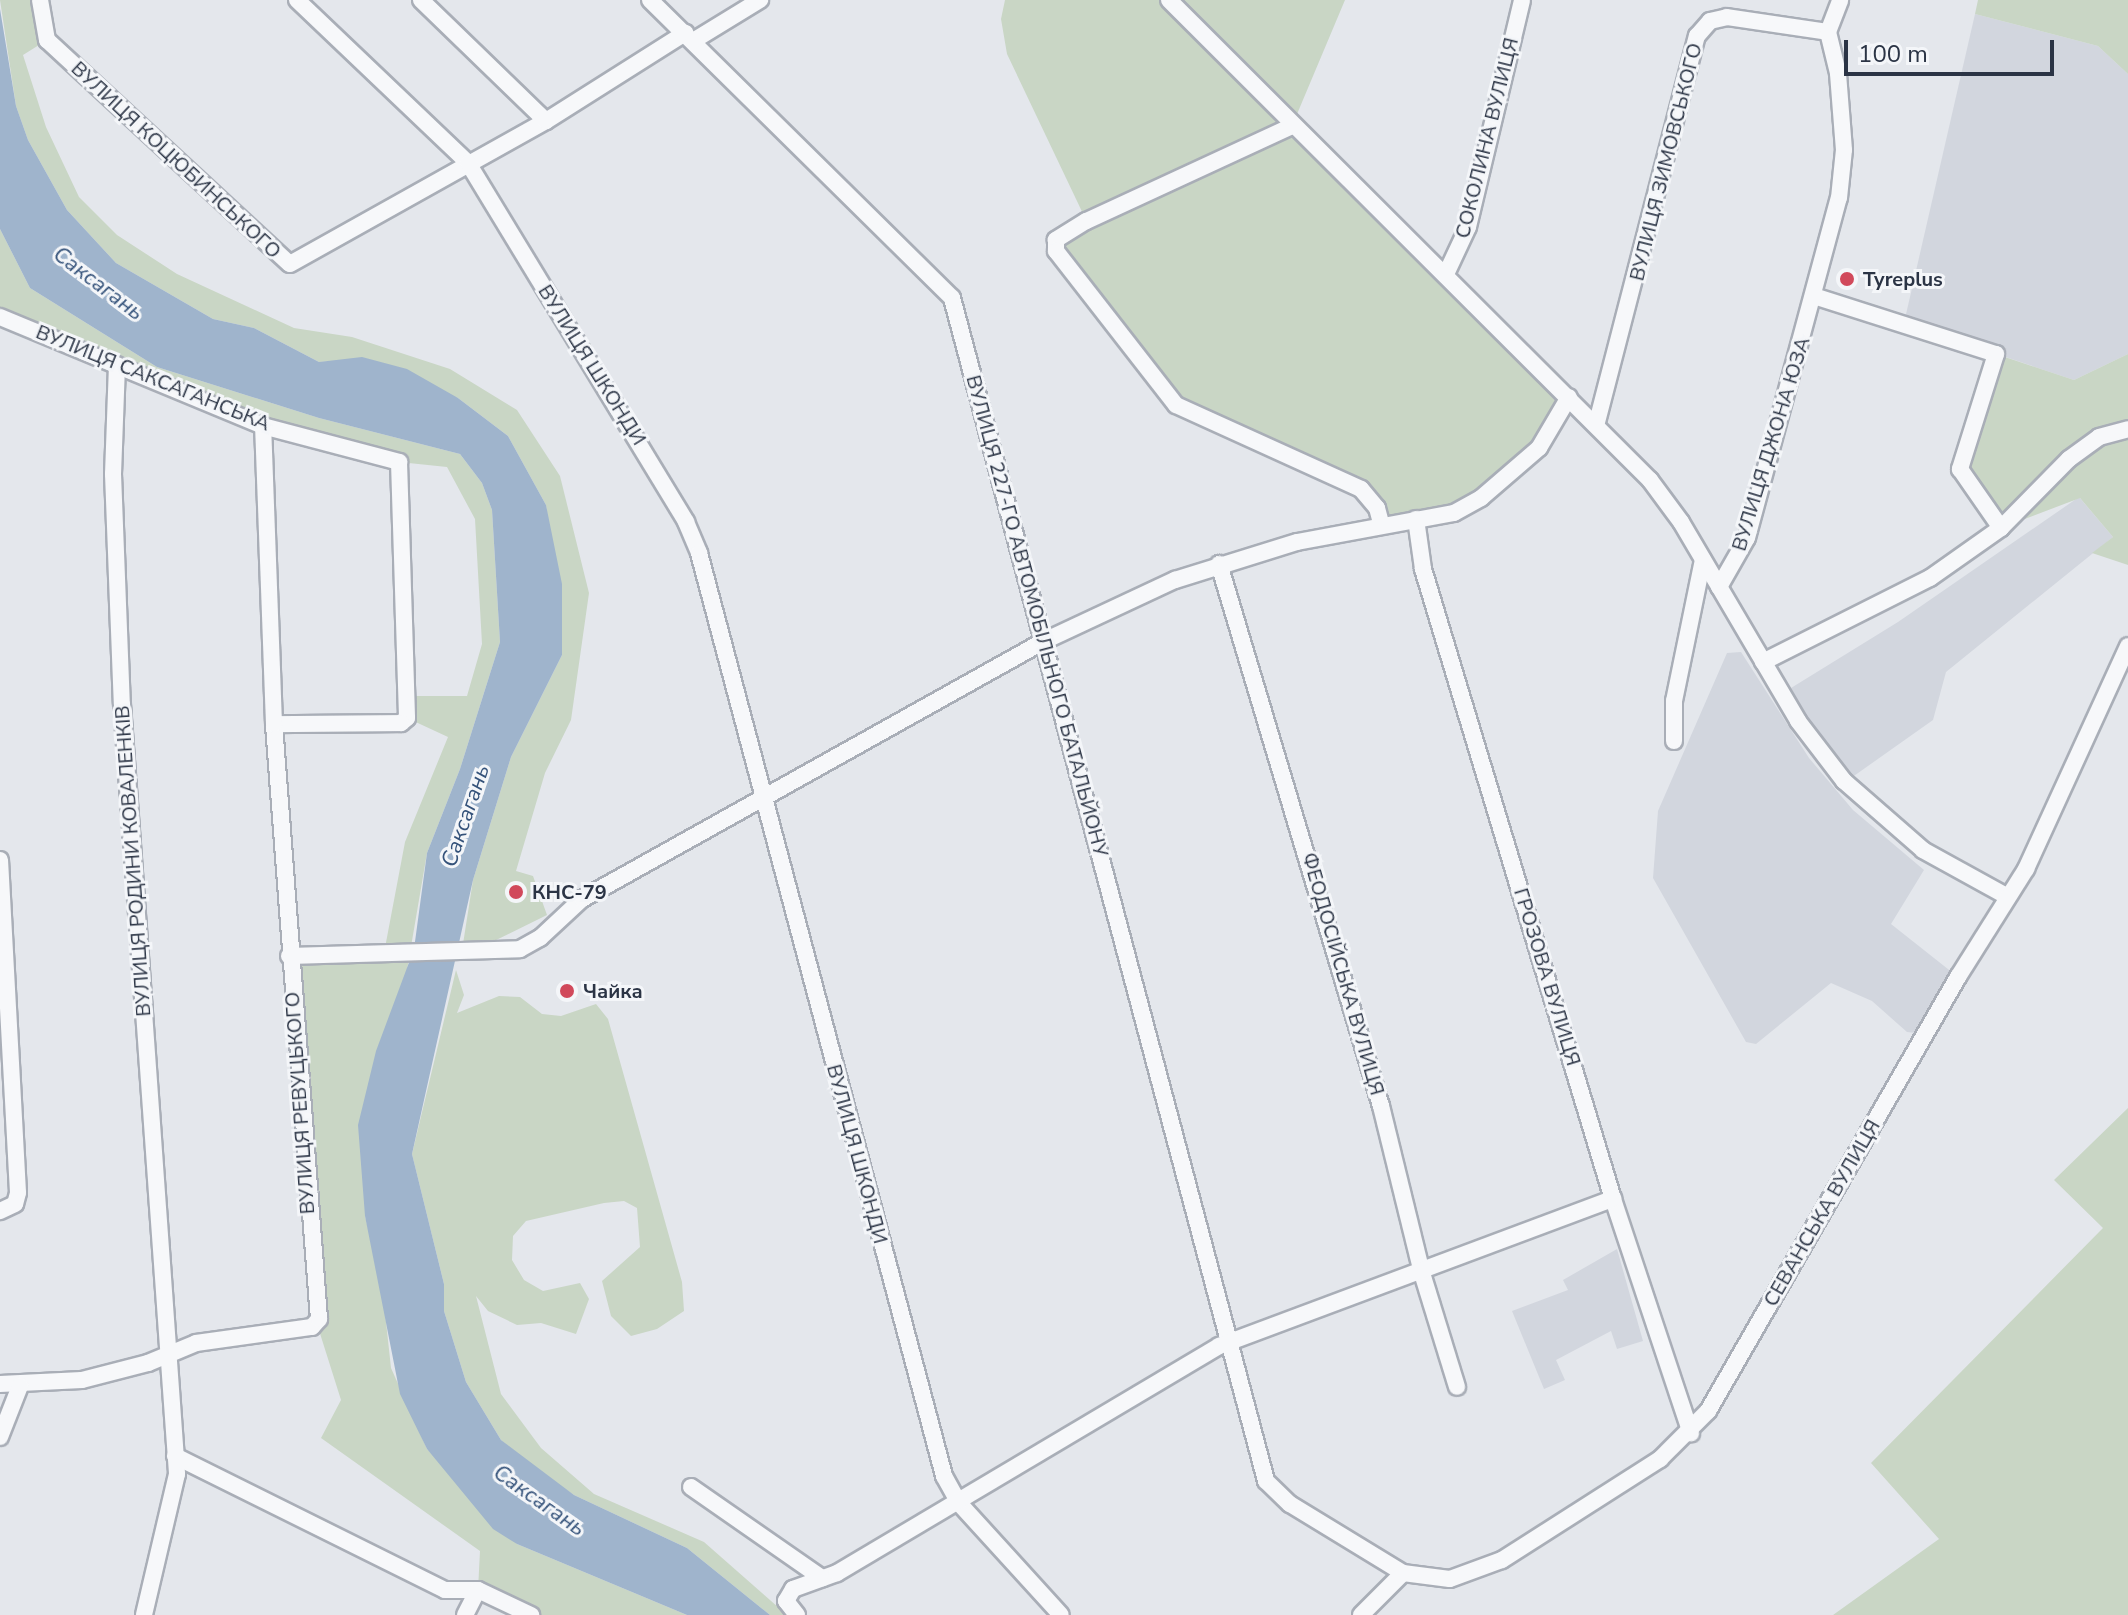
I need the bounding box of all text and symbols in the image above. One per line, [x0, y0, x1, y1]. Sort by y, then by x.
scale bar [1848, 24, 2058, 74]
street label: СОКОЛИНА ВУЛИЦЯ [1450, 35, 1524, 241]
text: 100 m [1858, 38, 1928, 70]
street label: ВУЛИЦЯ ЗИМОВСЬКОГО [1625, 41, 1707, 283]
street label: ВУЛИЦЯ КОЦЮБИНСЬКОГО [66, 57, 286, 263]
water label: Саксагань [48, 241, 148, 327]
place label: Tyreplus [1863, 267, 1943, 291]
marker: Tyreplus [1838, 270, 1856, 288]
street label: ВУЛИЦЯ ШКОНДИ [533, 280, 651, 450]
street label: ВУЛИЦЯ САКСАГАНСЬКА [32, 320, 274, 436]
street label: ВУЛИЦЯ ДЖОНА ЮЗА [1727, 334, 1815, 554]
street label: ВУЛИЦЯ 227-ГО АВТОМОБІЛЬНОГО БАТАЛЬЙОНУ [961, 373, 1113, 859]
street label: ВУЛИЦЯ РОДИНИ КОВАЛЕНКІВ [110, 705, 156, 1017]
water label: Саксагань [436, 761, 496, 871]
street label: ФЕОДОСІЙСЬКА ВУЛИЦЯ [1297, 850, 1389, 1098]
place label: КНС-79 [532, 880, 607, 904]
marker: КНС-79 [507, 883, 525, 901]
street label: ГРОЗОВА ВУЛИЦЯ [1509, 885, 1585, 1069]
place label: Чайка [583, 979, 643, 1003]
marker: Чайка [558, 982, 576, 1000]
street label: ВУЛИЦЯ РЕВУЦЬКОГО [280, 991, 320, 1215]
street label: ВУЛИЦЯ ШКОНДИ [822, 1062, 892, 1246]
street label: СЕВАНСЬКА ВУЛИЦЯ [1759, 1115, 1885, 1311]
water label: Саксагань [488, 1460, 590, 1542]

